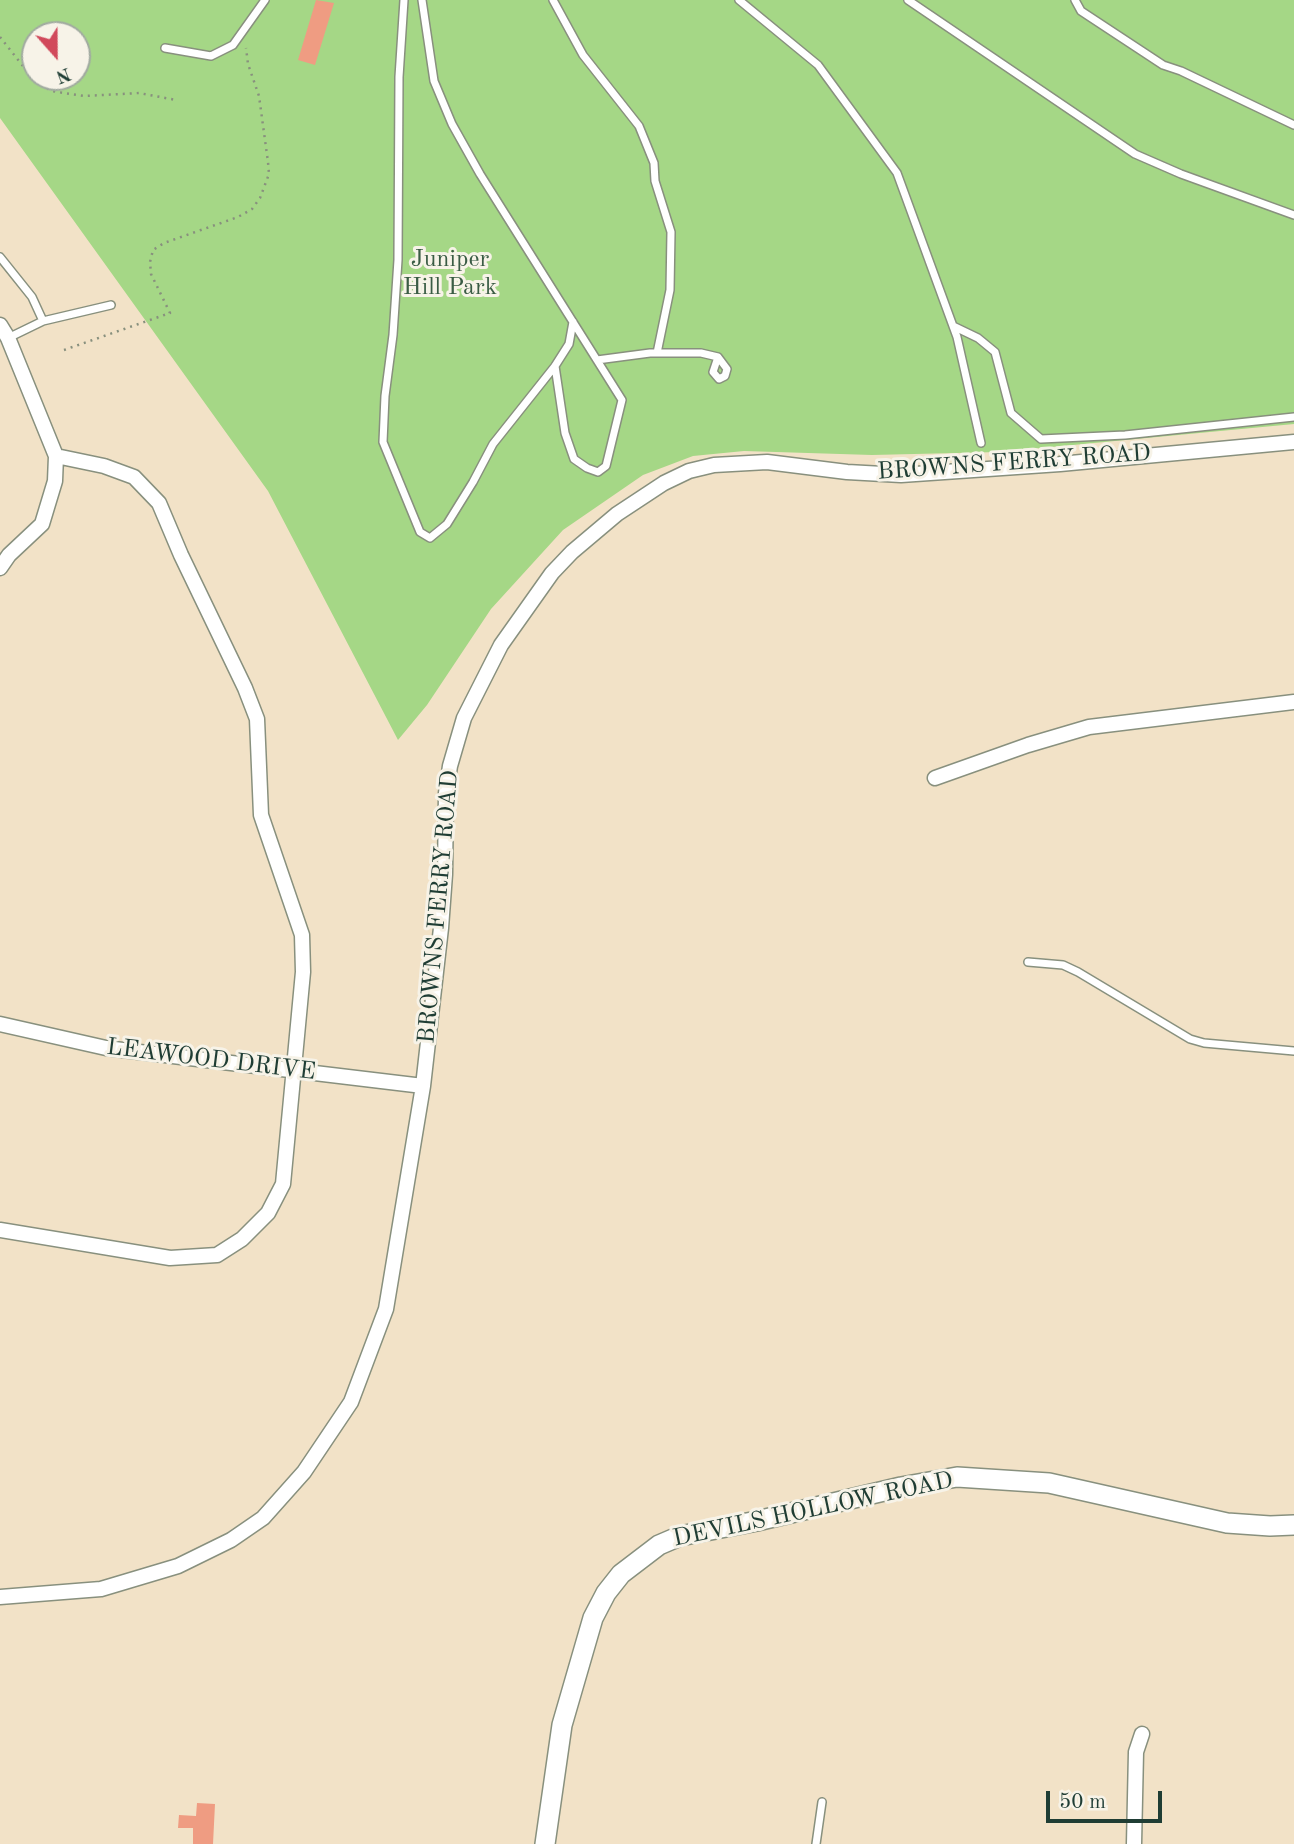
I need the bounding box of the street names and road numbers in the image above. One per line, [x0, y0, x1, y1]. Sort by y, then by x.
street label: BROWNS FERRY ROAD [876, 439, 1152, 487]
street label: BROWNS FERRY ROAD [413, 769, 465, 1045]
street label: LEAWOOD DRIVE [105, 1033, 317, 1087]
street label: DEVILS HOLLOW ROAD [670, 1466, 956, 1554]

